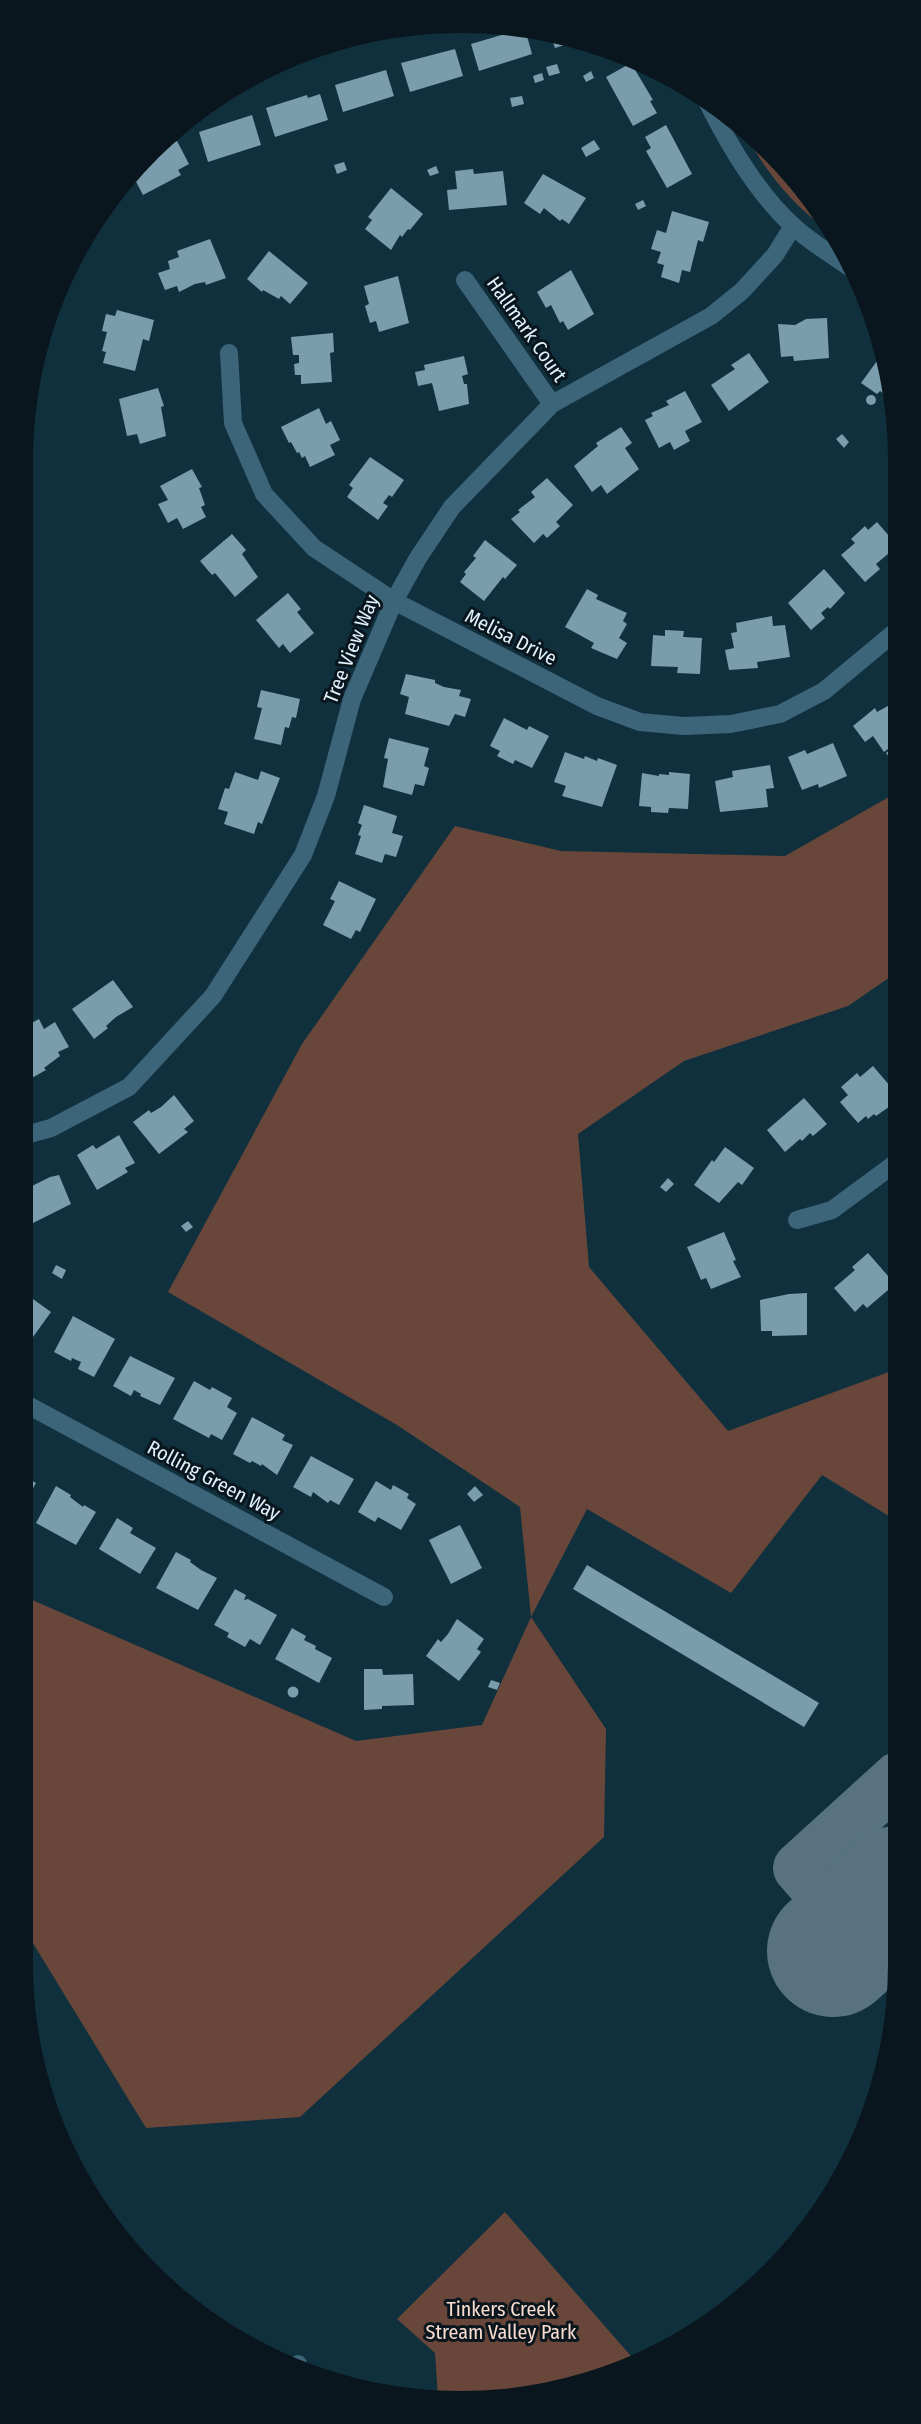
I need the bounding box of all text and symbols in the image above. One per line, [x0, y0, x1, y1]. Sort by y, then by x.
street label: Hallmark Court [482, 272, 572, 387]
street label: Tree View Way [318, 591, 384, 707]
street label: Melisa Drive [461, 604, 561, 670]
street label: Rolling Green Way [143, 1435, 285, 1525]
park label: Tinkers Creek Stream Valley Park [426, 2297, 577, 2344]

